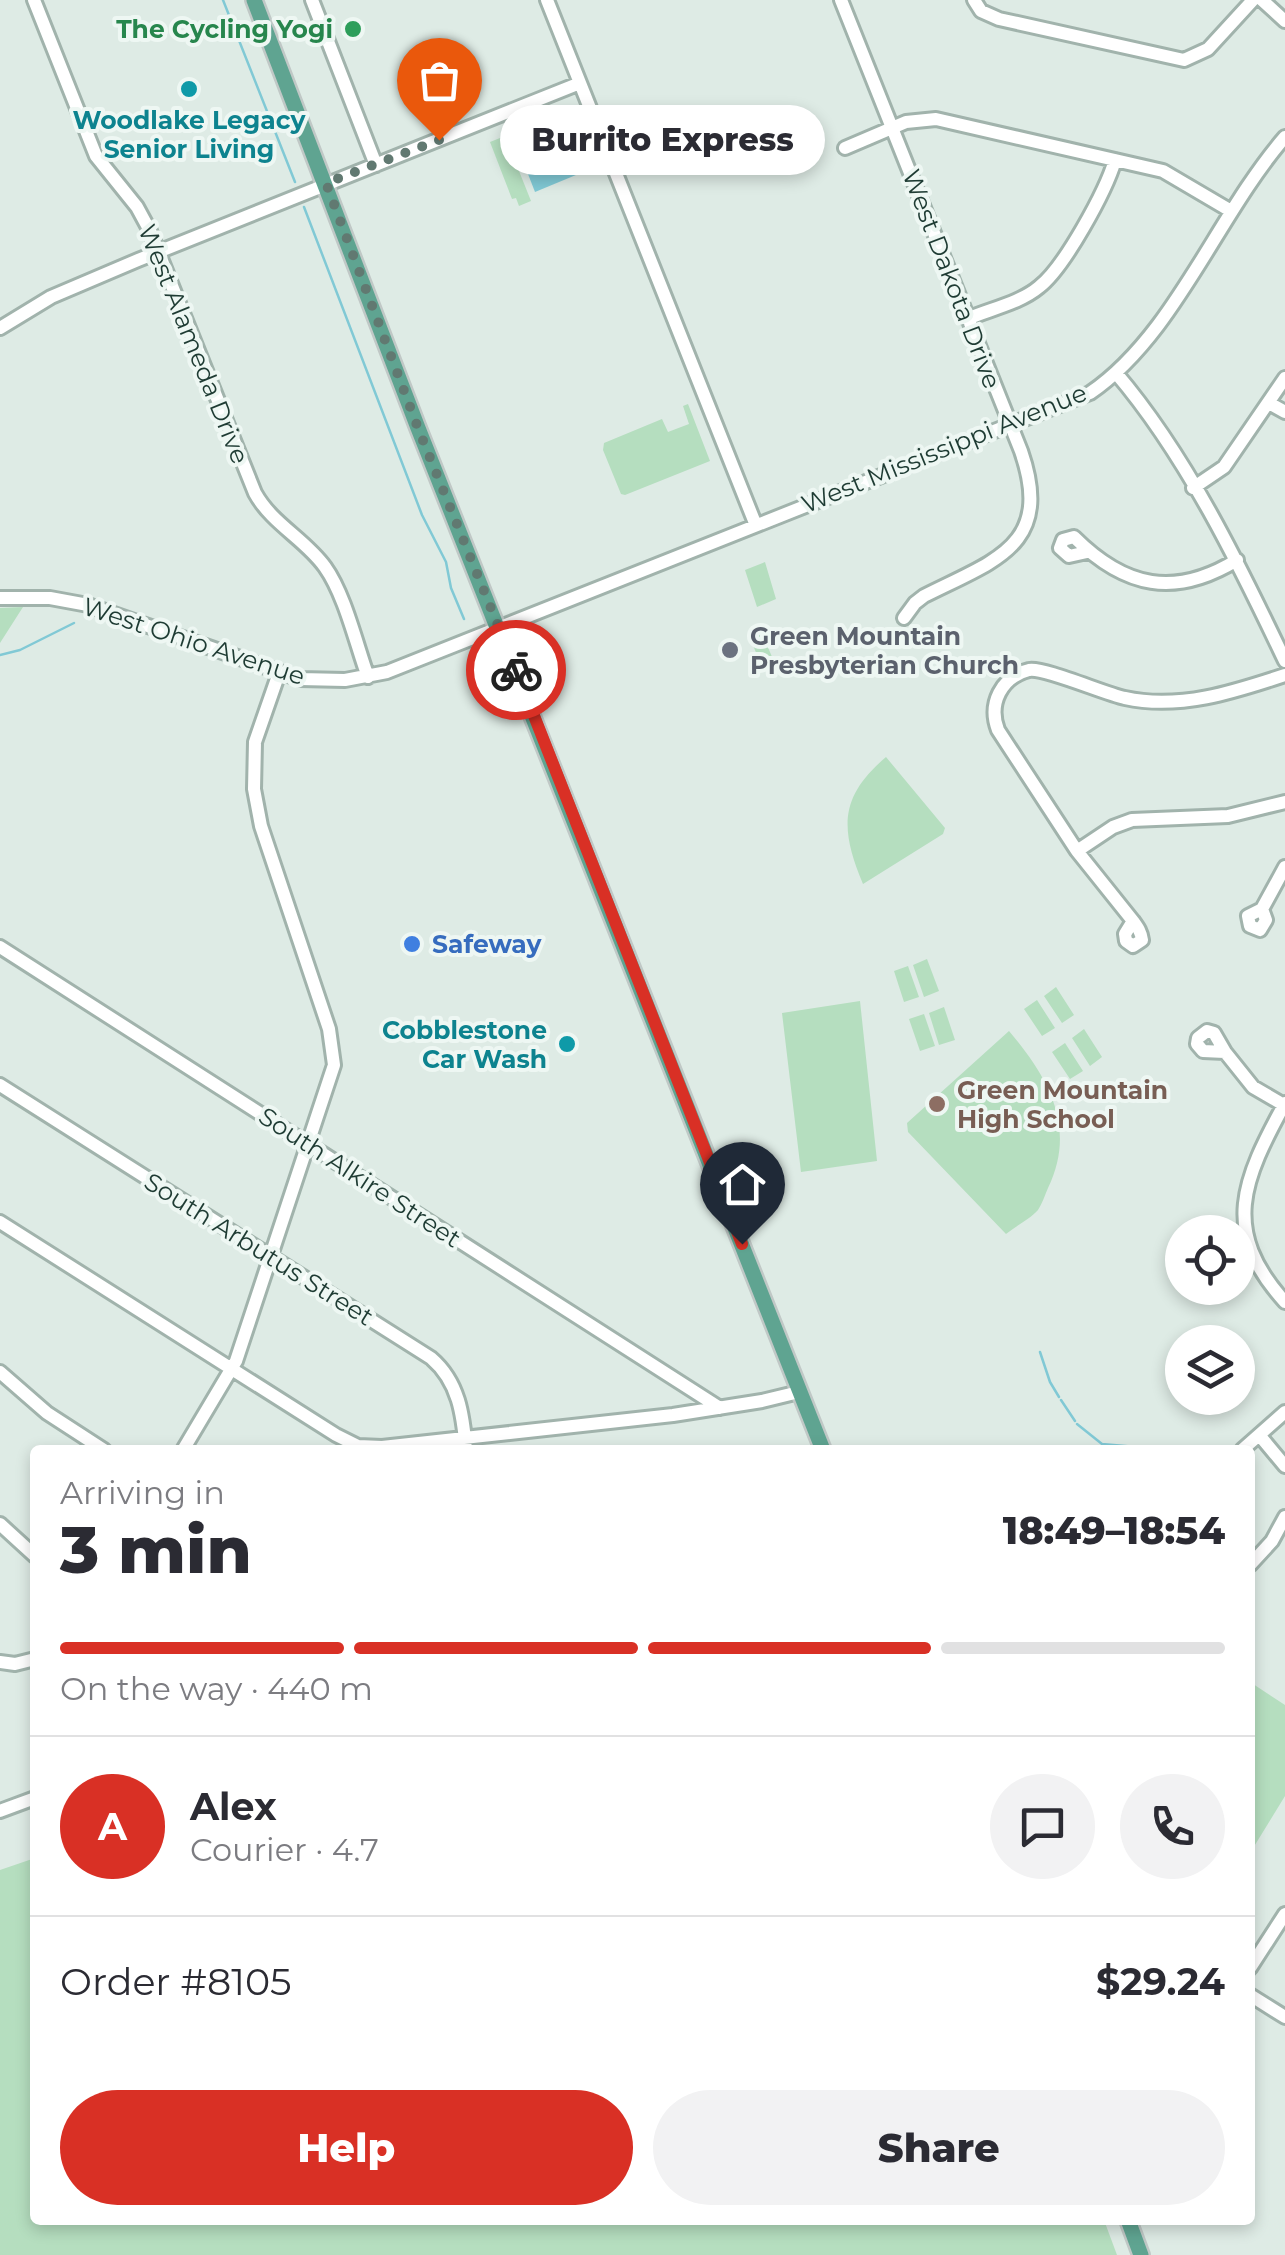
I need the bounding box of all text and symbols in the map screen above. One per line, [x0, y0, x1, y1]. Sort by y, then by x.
place label: The Cycling Yogi [116, 14, 333, 44]
marker: The Cycling Yogi [342, 18, 364, 40]
pin [397, 38, 482, 141]
icon: bag [412, 53, 467, 108]
marker: Woodlake Legacy Senior Living [178, 78, 200, 100]
place label: Woodlake Legacy Senior Living [73, 105, 306, 164]
callout: Burrito Express [499, 105, 824, 175]
text: Burrito Express [531, 120, 794, 159]
street label: West Dakota Drive [896, 165, 1008, 393]
street label: West Alameda Drive [132, 220, 256, 468]
street label: West Mississippi Avenue [797, 377, 1091, 519]
street label: West Ohio Avenue [79, 591, 309, 691]
courier [466, 620, 566, 720]
place label: Green Mountain Presbyterian Church [750, 621, 1019, 680]
marker: Green Mountain Presbyterian Church [719, 639, 741, 661]
icon: bike [489, 643, 544, 698]
place label: Safeway [432, 929, 542, 959]
marker: Safeway [401, 933, 423, 955]
place label: Cobblestone Car Wash [382, 1015, 547, 1074]
marker: Cobblestone Car Wash [556, 1033, 578, 1055]
place label: Green Mountain High School [957, 1075, 1168, 1134]
marker: Green Mountain High School [926, 1093, 948, 1115]
street label: South Alkire Street [253, 1101, 467, 1253]
pin [700, 1142, 785, 1245]
icon: home [715, 1157, 770, 1212]
street label: South Arbutus Street [139, 1166, 379, 1332]
map controls [1165, 1215, 1255, 1415]
button: locate [1165, 1215, 1255, 1305]
button: layers [1165, 1325, 1255, 1415]
text: Arriving in [60, 1473, 225, 1512]
text: 18:49–18:54 [1003, 1507, 1225, 1554]
text: 3 min [60, 1510, 252, 1589]
text: On the way · 440 m [60, 1669, 373, 1708]
button: chat [990, 1774, 1095, 1879]
button: phone [1120, 1774, 1225, 1879]
text: Alex [190, 1783, 277, 1830]
text: A [98, 1803, 127, 1850]
text: Courier · 4.7 [190, 1830, 379, 1869]
text: Order #8105 [60, 1958, 292, 2005]
text: $29.24 [1096, 1958, 1225, 2005]
button: Help [60, 2090, 633, 2205]
button: Share [653, 2090, 1225, 2205]

